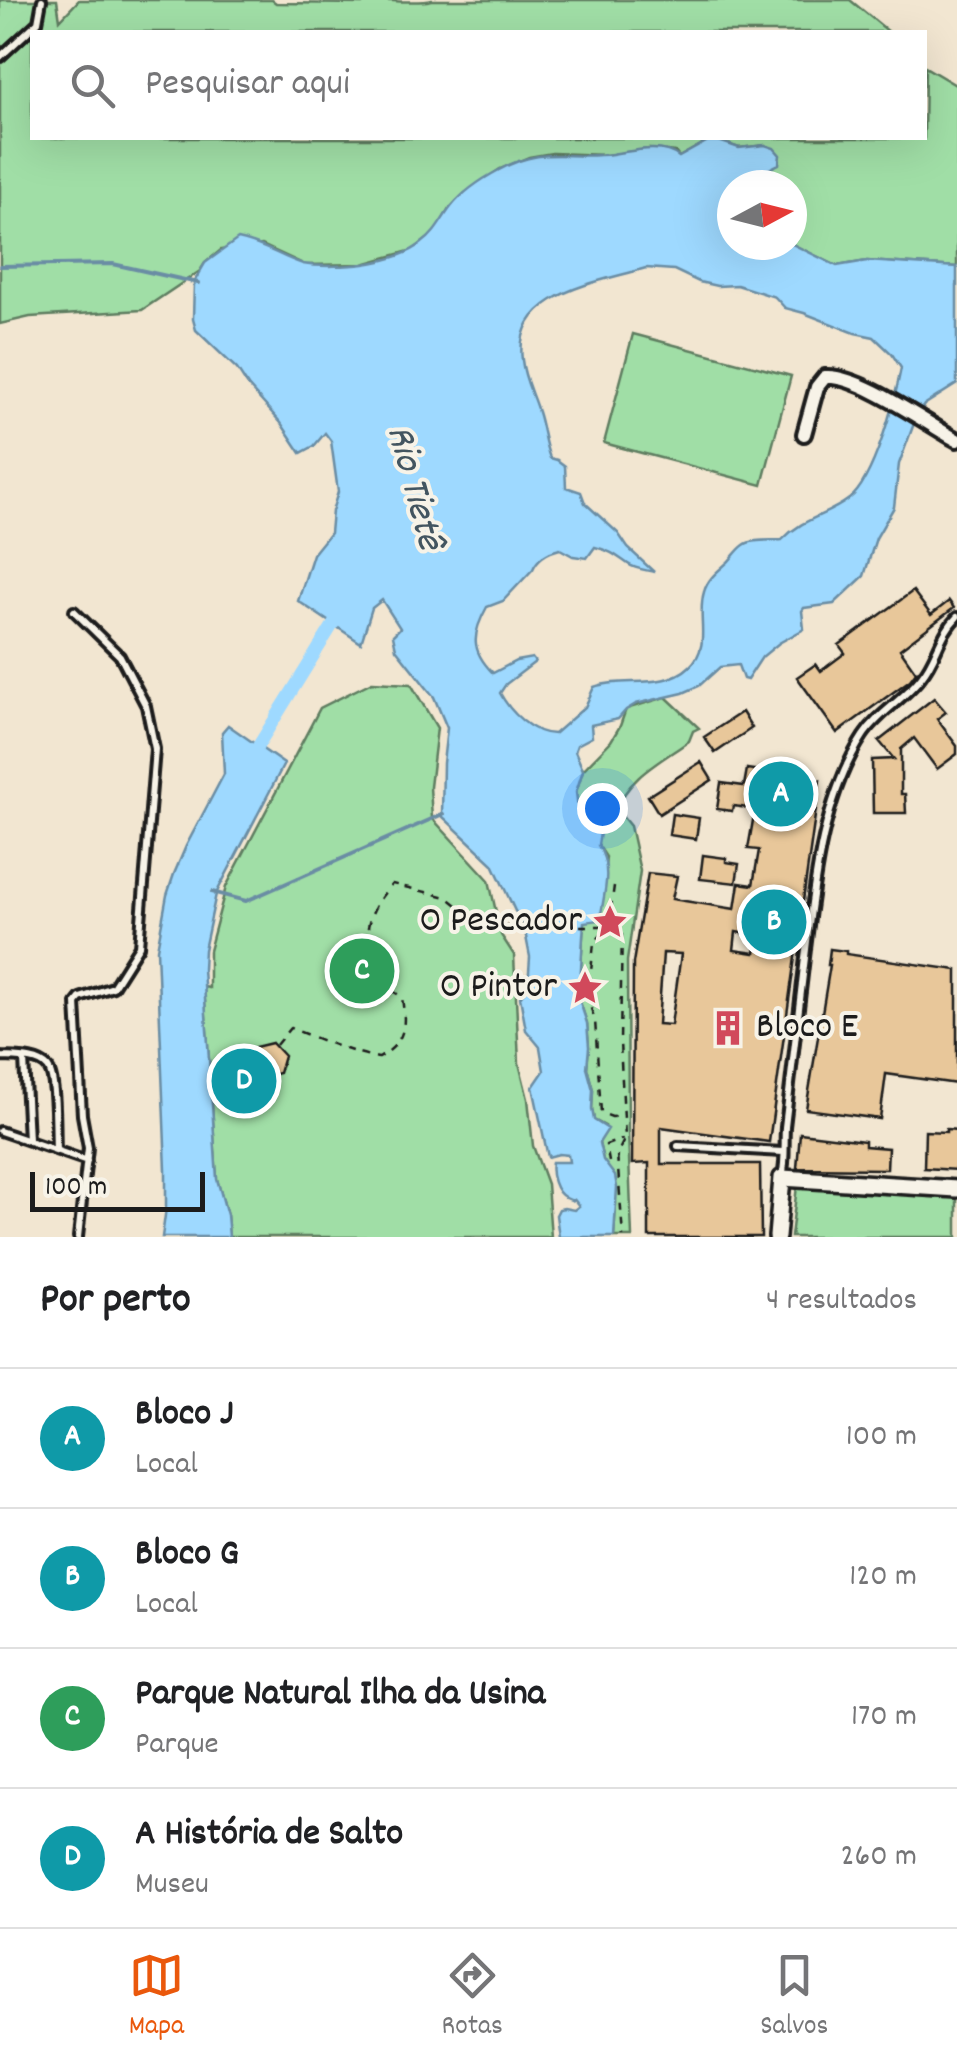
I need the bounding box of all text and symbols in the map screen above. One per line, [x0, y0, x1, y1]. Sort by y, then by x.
search box [30, 30, 927, 140]
icon: search [65, 58, 120, 113]
text: Pesquisar aqui [145, 58, 350, 113]
north arrow [717, 170, 807, 260]
water label: Rio Tietê [368, 419, 457, 559]
pin: A [748, 756, 814, 832]
your location [577, 783, 628, 834]
pin: B [742, 884, 806, 960]
place label: O Pescador [420, 895, 582, 950]
place icon: O Pescador [591, 903, 629, 941]
pin: C [330, 934, 394, 1008]
place label: O Pintor [440, 961, 557, 1016]
place icon: O Pintor [566, 969, 604, 1007]
place label: Bloco E [756, 1001, 858, 1056]
building icon: Bloco E [709, 1009, 747, 1047]
pin: D [212, 1044, 276, 1118]
scale bar [30, 1167, 205, 1212]
text: 100 m [45, 1169, 107, 1209]
text: Por perto [40, 1272, 191, 1332]
text: 4 resultados [766, 1279, 917, 1325]
text: Bloco J [135, 1388, 234, 1443]
text: A [64, 1415, 81, 1461]
text: 100 m [846, 1415, 917, 1461]
text: Local [135, 1443, 198, 1489]
text: Bloco G [135, 1528, 239, 1583]
text: B [65, 1555, 80, 1601]
text: 120 m [849, 1555, 917, 1601]
text: Local [135, 1583, 198, 1629]
text: Parque Natural Ilha da Usina [135, 1668, 545, 1723]
text: C [65, 1695, 80, 1741]
text: 170 m [851, 1695, 917, 1741]
text: Parque [135, 1723, 219, 1769]
text: A História de Salto [135, 1808, 403, 1863]
text: D [64, 1835, 81, 1881]
text: 260 m [841, 1835, 917, 1881]
text: Museu [135, 1863, 209, 1909]
tab: Mapa [129, 1948, 184, 2048]
tab: Rotas [442, 1948, 503, 2048]
tab: Salvos [760, 1948, 828, 2048]

